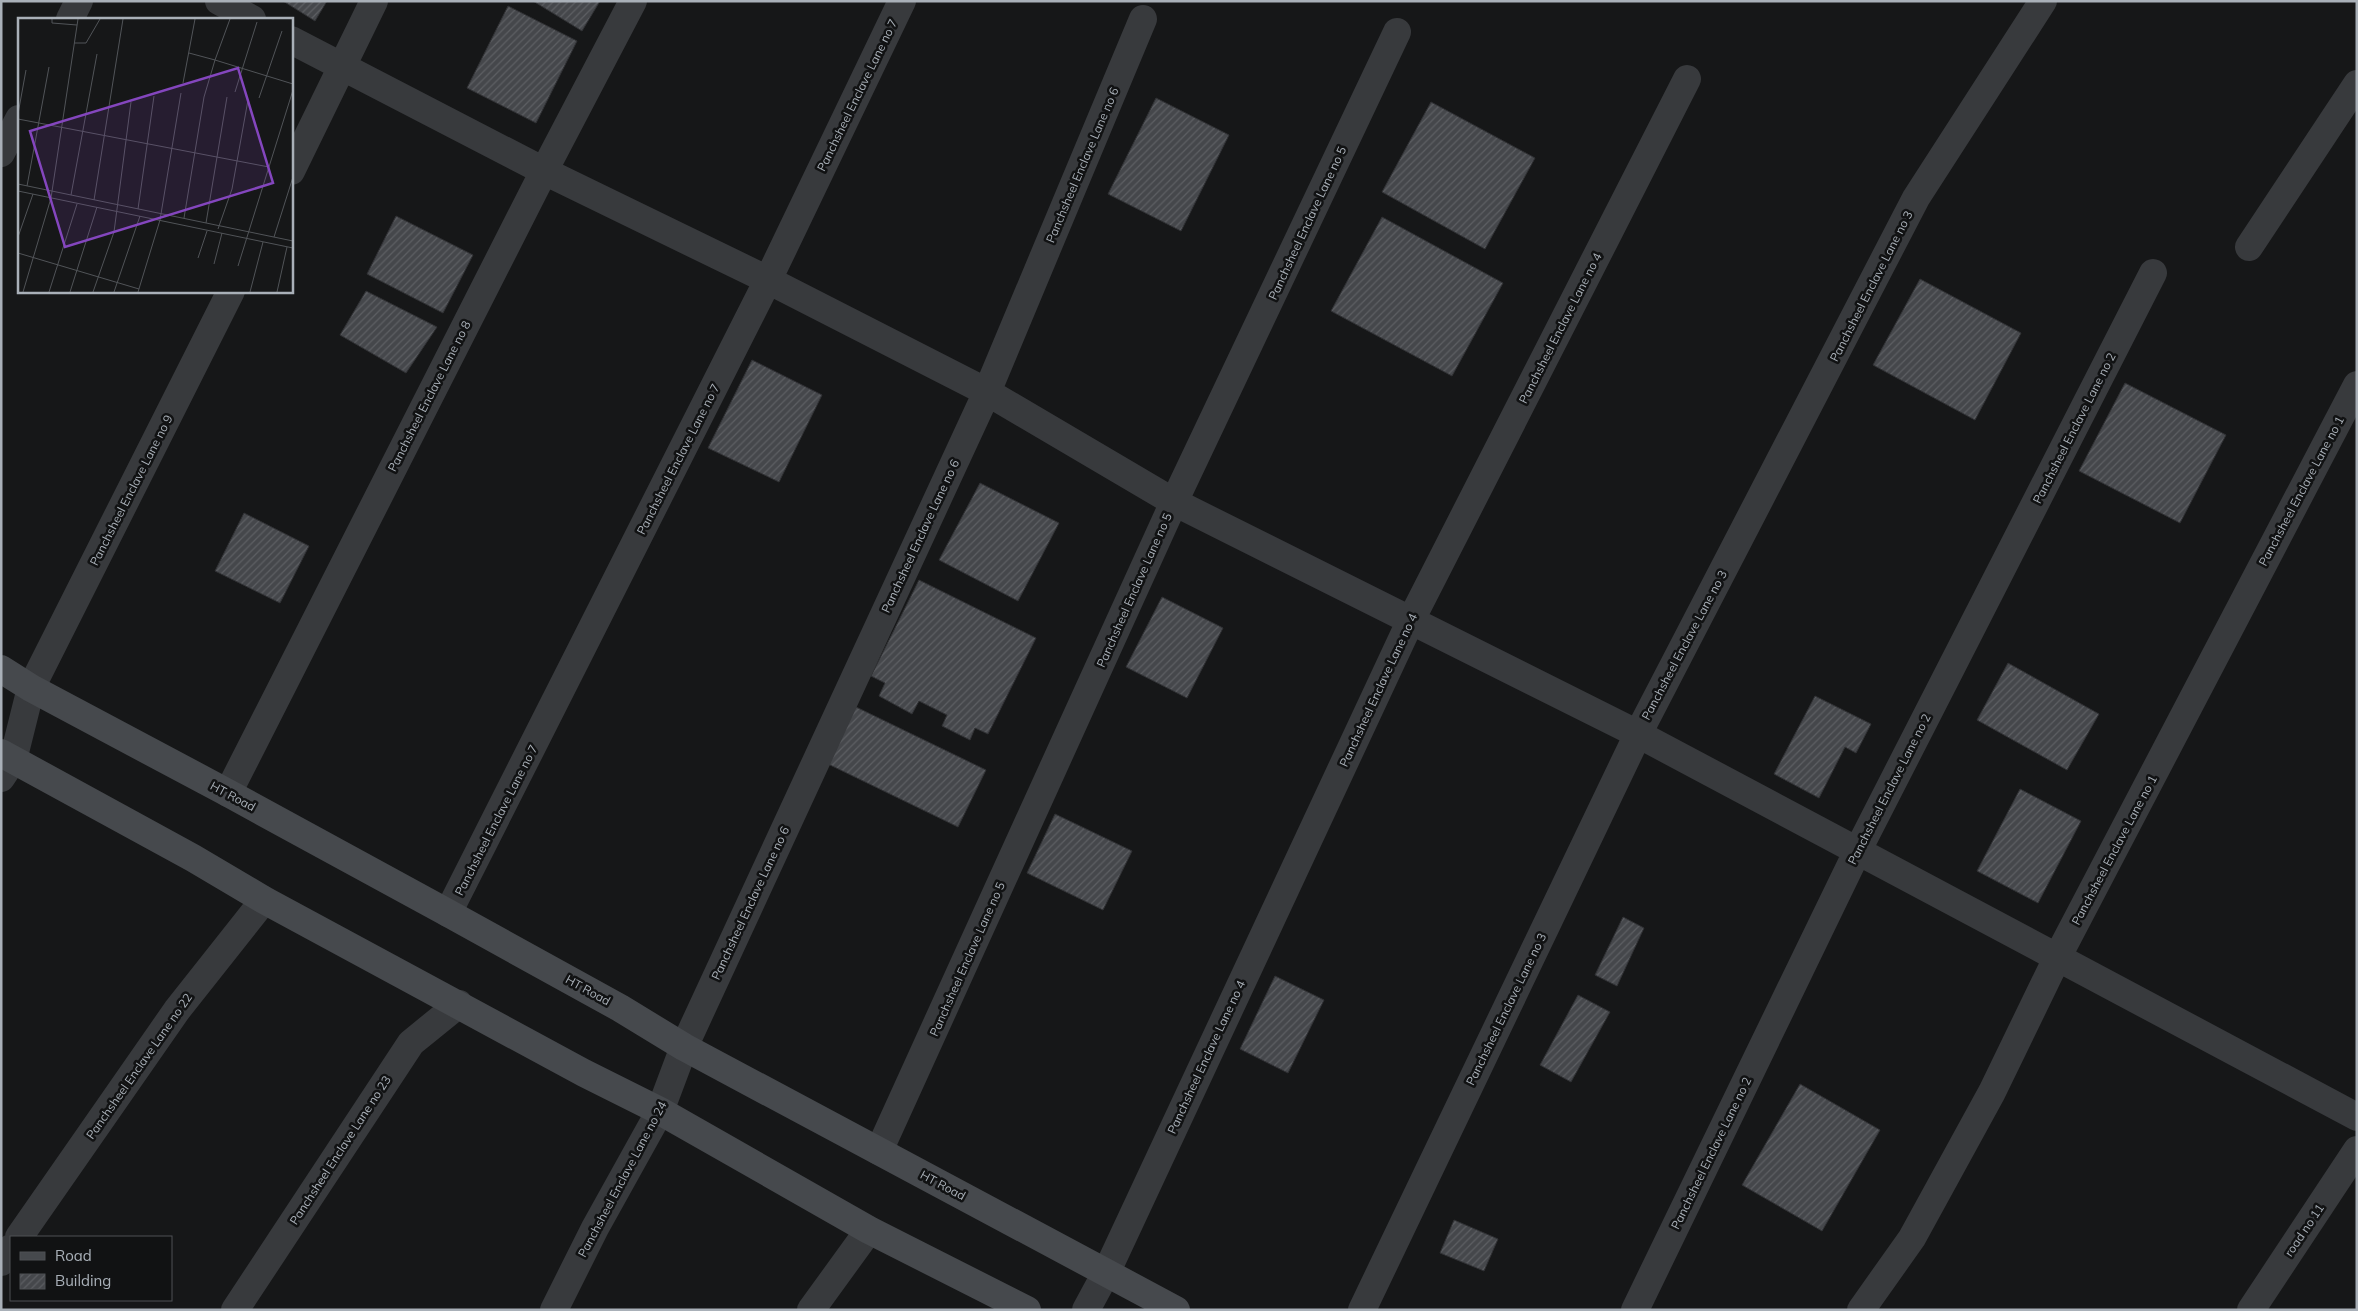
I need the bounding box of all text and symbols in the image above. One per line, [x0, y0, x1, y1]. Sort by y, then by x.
street label: Panchsheel Enclave Lane no 7 [814, 16, 900, 174]
inset map [18, 18, 292, 292]
street label: Panchsheel Enclave Lane no 6 [1042, 85, 1122, 245]
street label: Panchsheel Enclave Lane no 5 [1265, 144, 1349, 302]
street label: Panchsheel Enclave Lane no 3 [1826, 208, 1916, 364]
street label: Panchsheel Enclave Lane no 4 [1515, 250, 1605, 406]
street label: Panchsheel Enclave Lane no 8 [384, 318, 474, 474]
street label: Panchsheel Enclave Lane no 2 [2029, 350, 2119, 506]
street label: Panchsheel Enclave Lane no 7 [633, 381, 723, 537]
street label: Panchsheel Enclave Lane no 9 [86, 412, 176, 568]
street label: Panchsheel Enclave Lane no 1 [2255, 414, 2347, 568]
street label: Panchsheel Enclave Lane no 6 [878, 457, 962, 615]
street label: Panchsheel Enclave Lane no 5 [1093, 510, 1175, 670]
street label: Panchsheel Enclave Lane no 3 [1638, 568, 1730, 722]
street label: Panchsheel Enclave Lane no 4 [1336, 611, 1420, 769]
street label: Panchsheel Enclave Lane no 2 [1844, 711, 1934, 867]
street label: Panchsheel Enclave Lane no 7 [451, 742, 541, 898]
street label: Panchsheel Enclave Lane no 1 [2068, 773, 2160, 927]
street label: HT Road [208, 778, 258, 814]
street label: Panchsheel Enclave Lane no 6 [708, 824, 792, 982]
street label: Panchsheel Enclave Lane no 5 [926, 879, 1008, 1039]
street label: Panchsheel Enclave Lane no 3 [1463, 930, 1549, 1088]
street label: HT Road [563, 972, 613, 1008]
street label: Panchsheel Enclave Lane no 4 [1164, 978, 1248, 1136]
street label: Panchsheel Enclave Lane no 22 [83, 990, 195, 1142]
street label: Panchsheel Enclave Lane no 23 [286, 1073, 394, 1227]
street label: Panchsheel Enclave Lane no 2 [1668, 1074, 1754, 1232]
street label: Panchsheel Enclave Lane no 24 [574, 1098, 670, 1260]
street label: HT Road [918, 1167, 968, 1203]
street label: road no 11 [2281, 1201, 2327, 1259]
legend [10, 1236, 172, 1301]
text: Road [55, 1246, 92, 1265]
text: Building [55, 1271, 111, 1290]

